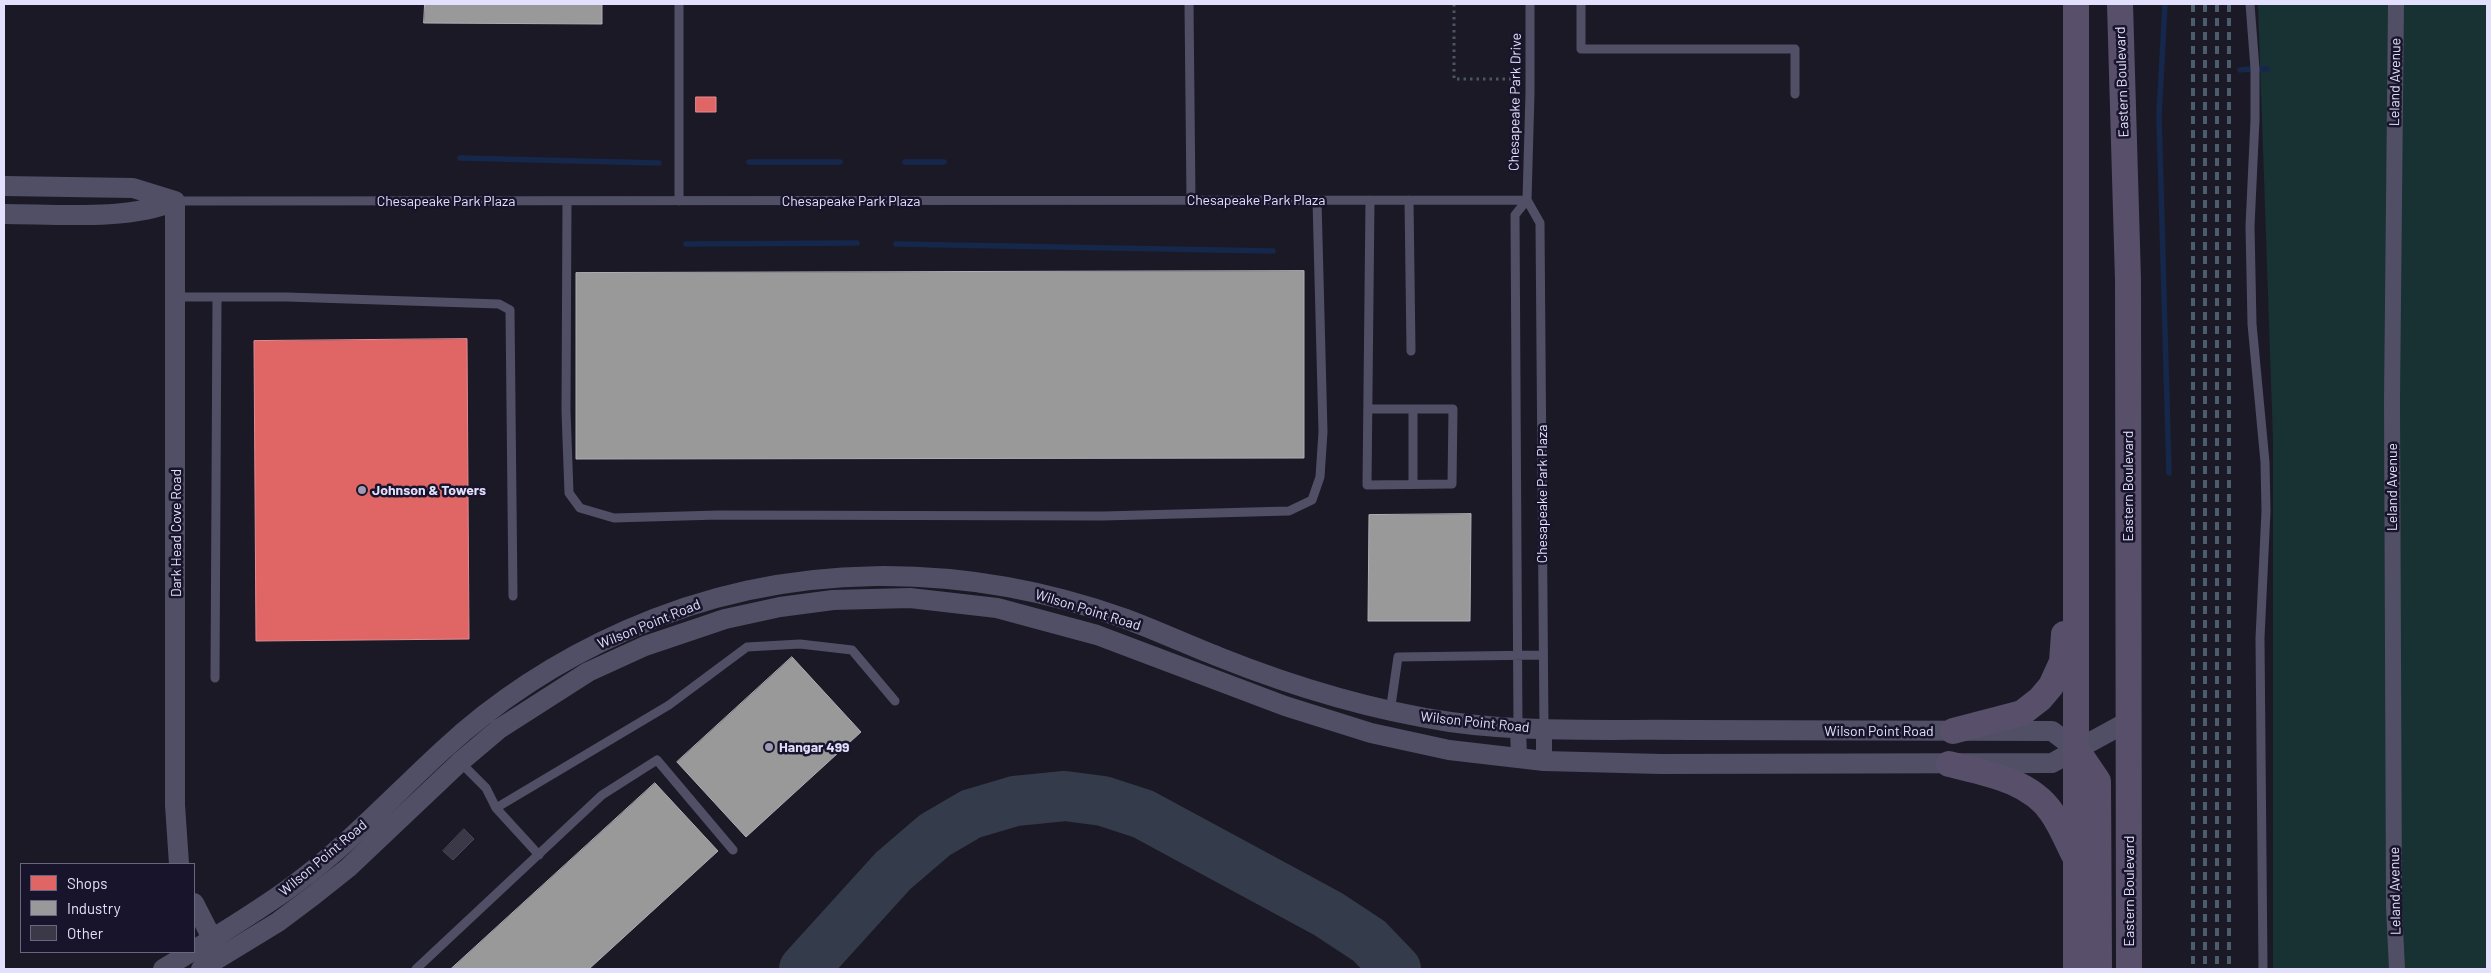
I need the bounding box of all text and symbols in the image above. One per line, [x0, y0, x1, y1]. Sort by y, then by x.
street label: Eastern Boulevard [2112, 26, 2132, 138]
street label: Chesapeake Park Drive [1505, 33, 1525, 171]
street label: Leland Avenue [2386, 38, 2404, 126]
street label: Chesapeake Park Plaza [1187, 192, 1325, 208]
street label: Chesapeake Park Plaza [377, 193, 515, 209]
street label: Chesapeake Park Plaza [782, 193, 920, 209]
street label: Chesapeake Park Plaza [1534, 425, 1550, 563]
street label: Eastern Boulevard [2120, 431, 2136, 541]
street label: Leland Avenue [2384, 443, 2400, 531]
street label: Dark Head Cove Road [168, 469, 184, 597]
place label: Johnson & Towers [372, 482, 486, 498]
marker: Johnson & Towers [356, 484, 368, 496]
street label: Wilson Point Road [1033, 586, 1143, 634]
street label: Wilson Point Road [595, 596, 703, 652]
street label: Wilson Point Road [1420, 708, 1530, 736]
street label: Wilson Point Road [1824, 723, 1934, 739]
place label: Hangar 499 [779, 739, 850, 755]
marker: Hangar 499 [763, 741, 775, 753]
street label: Wilson Point Road [276, 816, 370, 900]
street label: Eastern Boulevard [2121, 836, 2137, 946]
street label: Leland Avenue [2386, 847, 2404, 935]
legend [20, 863, 195, 953]
text: Shops [67, 874, 107, 892]
text: Industry [67, 899, 121, 917]
text: Other [67, 924, 103, 942]

